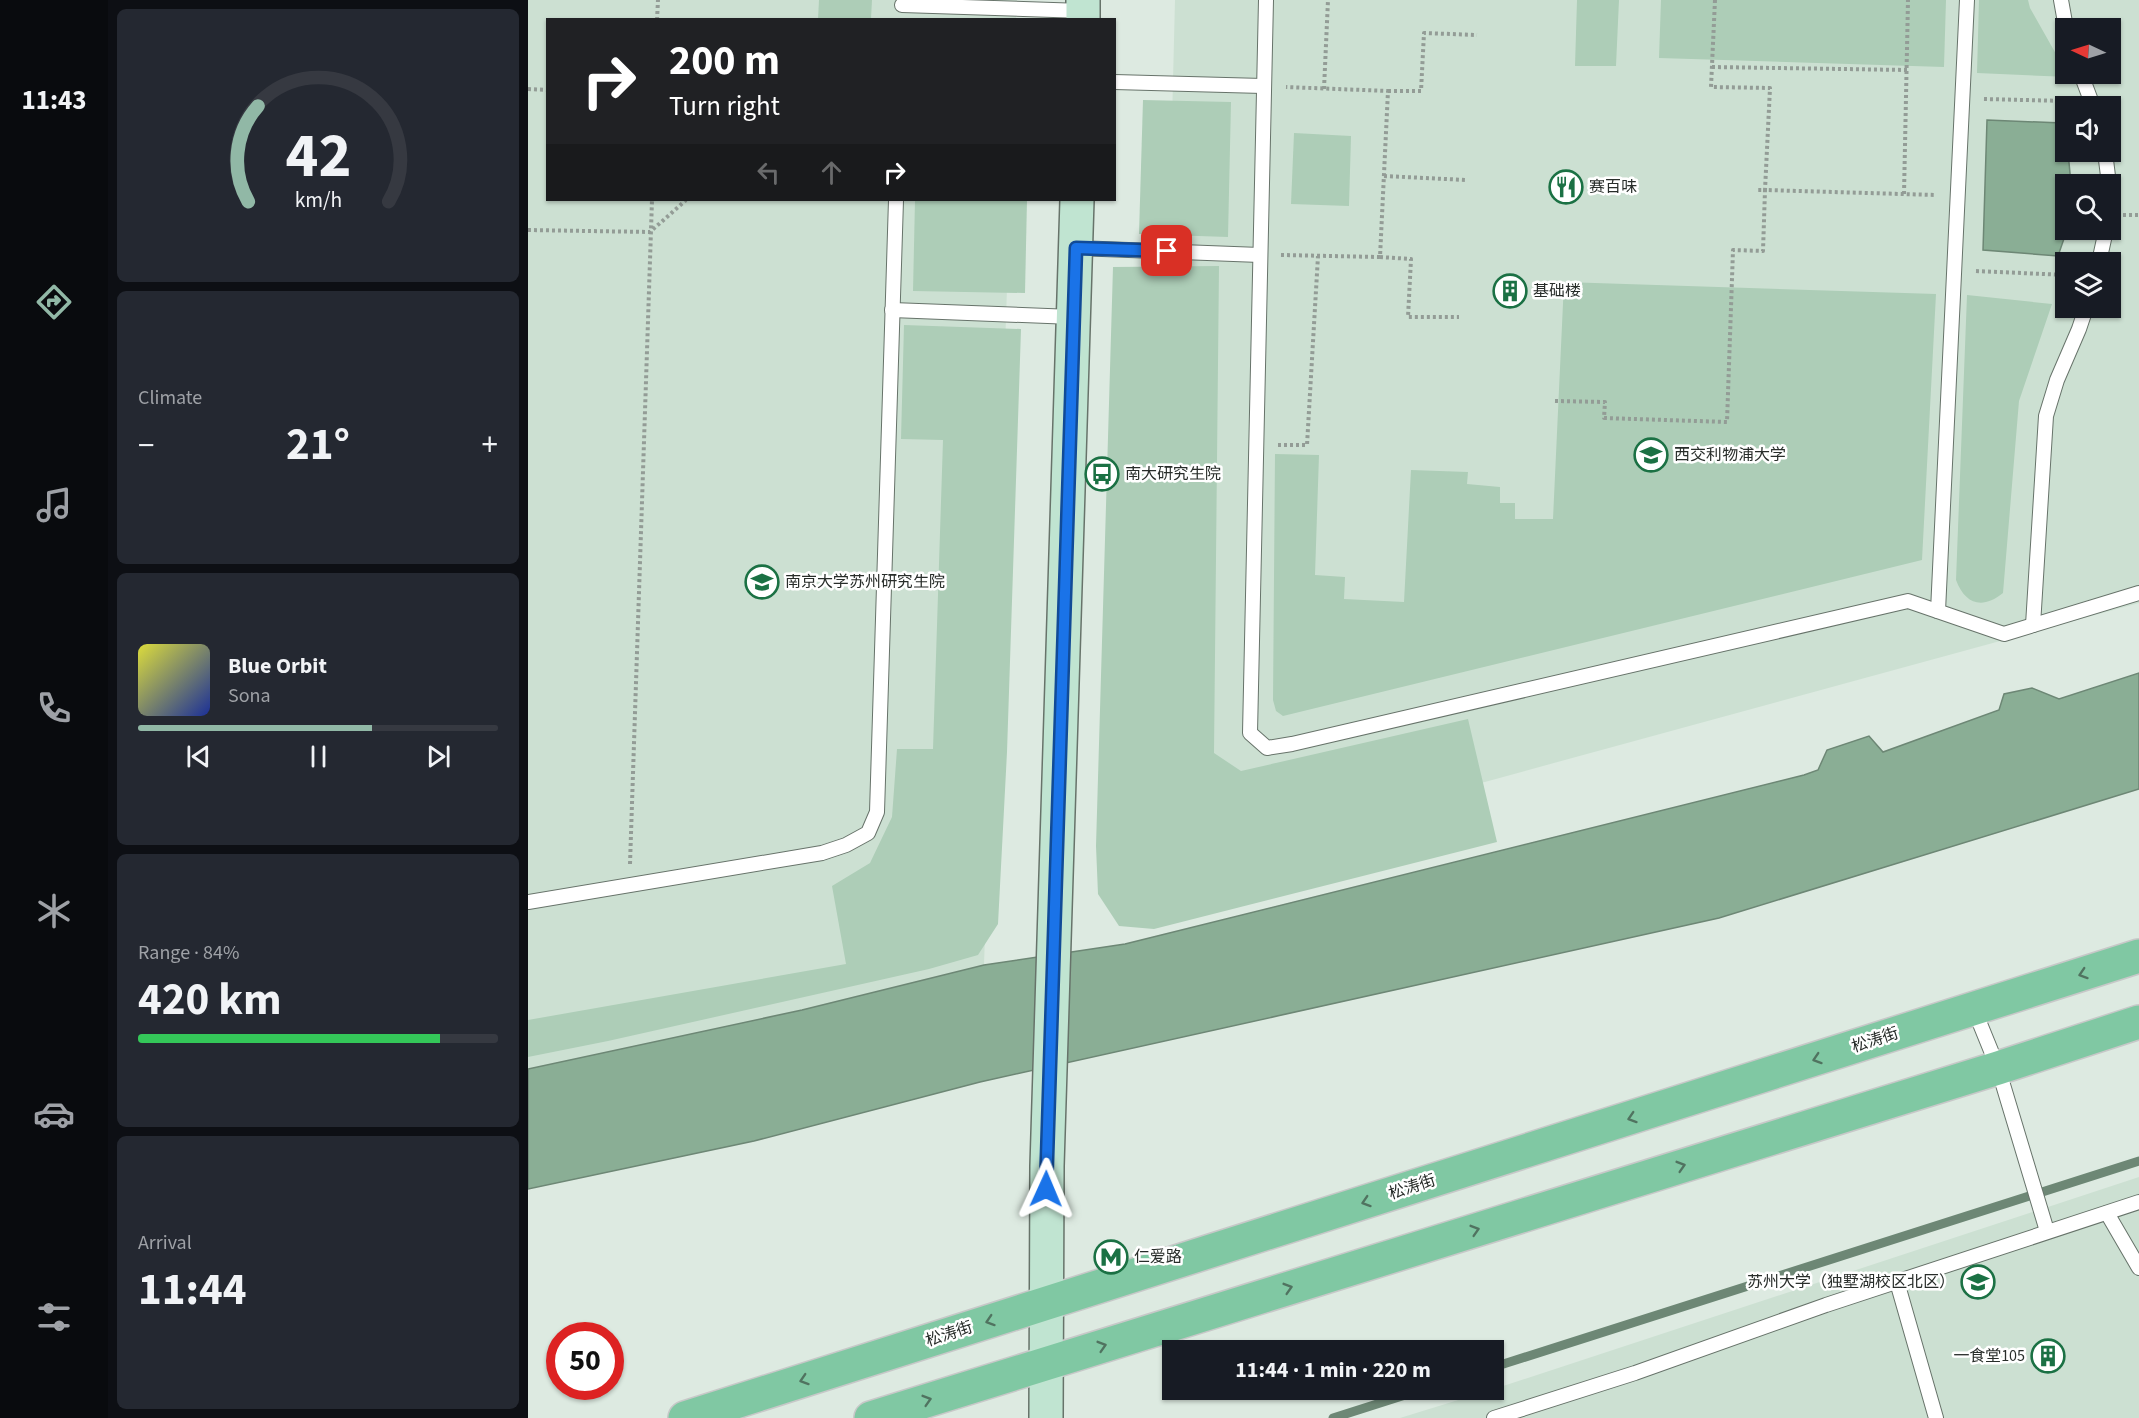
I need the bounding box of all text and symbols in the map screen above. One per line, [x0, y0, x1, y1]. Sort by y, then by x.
north arrow [2055, 18, 2121, 84]
map controls [2055, 18, 2121, 318]
text: 200 m [669, 31, 780, 91]
icon: right [570, 42, 648, 120]
text: 11:43 [21, 81, 87, 120]
text: Turn right [669, 87, 780, 126]
button: sound [2055, 96, 2121, 162]
text: 42 [285, 113, 351, 202]
icon: left [752, 156, 785, 189]
icon: ahead [815, 156, 848, 189]
icon: right [878, 156, 911, 189]
restaurant icon: 赛百味 [1548, 169, 1584, 205]
button: search [2055, 174, 2121, 240]
place label: 赛百味 [1589, 176, 1637, 198]
text: km/h [294, 186, 342, 217]
pin [1141, 225, 1192, 276]
icon: arrive [1150, 234, 1183, 267]
button: layers [2055, 252, 2121, 318]
building icon: 基础楼 [1492, 273, 1528, 309]
place label: 基础楼 [1533, 280, 1581, 302]
icon: directions [33, 281, 75, 323]
text: Climate [138, 384, 202, 412]
text: 21° [286, 413, 350, 477]
text: − [138, 422, 154, 469]
text: + [482, 422, 498, 469]
school or university icon: 西交利物浦大学 [1633, 437, 1669, 473]
place label: 西交利物浦大学 [1674, 444, 1786, 466]
bus stop icon: 南大研究生院 [1084, 456, 1120, 492]
place label: 南大研究生院 [1125, 463, 1221, 485]
icon: music [33, 484, 75, 526]
school or university icon: 南京大学苏州研究生院 [744, 564, 780, 600]
place label: 南京大学苏州研究生院 [785, 571, 945, 593]
text: Blue Orbit [228, 650, 327, 682]
text: Sona [228, 682, 271, 710]
icon: phone [33, 687, 75, 729]
icon: previous [182, 740, 215, 773]
icon: pause [302, 740, 335, 773]
icon: next [422, 740, 455, 773]
icon: climate [33, 890, 75, 932]
text: Range · 84% [138, 939, 239, 967]
one-way arrow [2078, 967, 2089, 979]
text: 420 km [138, 968, 282, 1032]
street label: 松涛街 [1849, 1022, 1901, 1058]
one-way arrow [1812, 1052, 1823, 1064]
icon: car [33, 1093, 75, 1135]
one-way arrow [1627, 1111, 1638, 1123]
position arrow [1014, 1157, 1078, 1221]
one-way arrow [1675, 1161, 1686, 1173]
street label: 松涛街 [1386, 1169, 1438, 1205]
one-way arrow [1361, 1195, 1372, 1207]
one-way arrow [1469, 1225, 1479, 1237]
text: Arrival [138, 1229, 192, 1257]
metro station icon: 仁爱路 [1093, 1239, 1129, 1275]
place label: 仁爱路 [1134, 1246, 1182, 1268]
text: 11:44 [138, 1258, 247, 1322]
school or university icon: 苏州大学（独墅湖校区北区） [1960, 1264, 1996, 1300]
place label: 苏州大学（独墅湖校区北区） [1747, 1271, 1955, 1293]
one-way arrow [1282, 1283, 1293, 1295]
icon: filters [33, 1296, 75, 1338]
one-way arrow [985, 1314, 996, 1326]
street label: 松涛街 [923, 1316, 975, 1352]
speed limit sign: 50 [546, 1322, 624, 1400]
building icon: 一食堂105 [2030, 1338, 2066, 1374]
one-way arrow [1096, 1340, 1107, 1353]
place label: 一食堂105 [1953, 1345, 2025, 1367]
text: 11:44 · 1 min · 220 m [1235, 1354, 1431, 1386]
one-way arrow [799, 1373, 810, 1385]
one-way arrow [921, 1395, 932, 1408]

